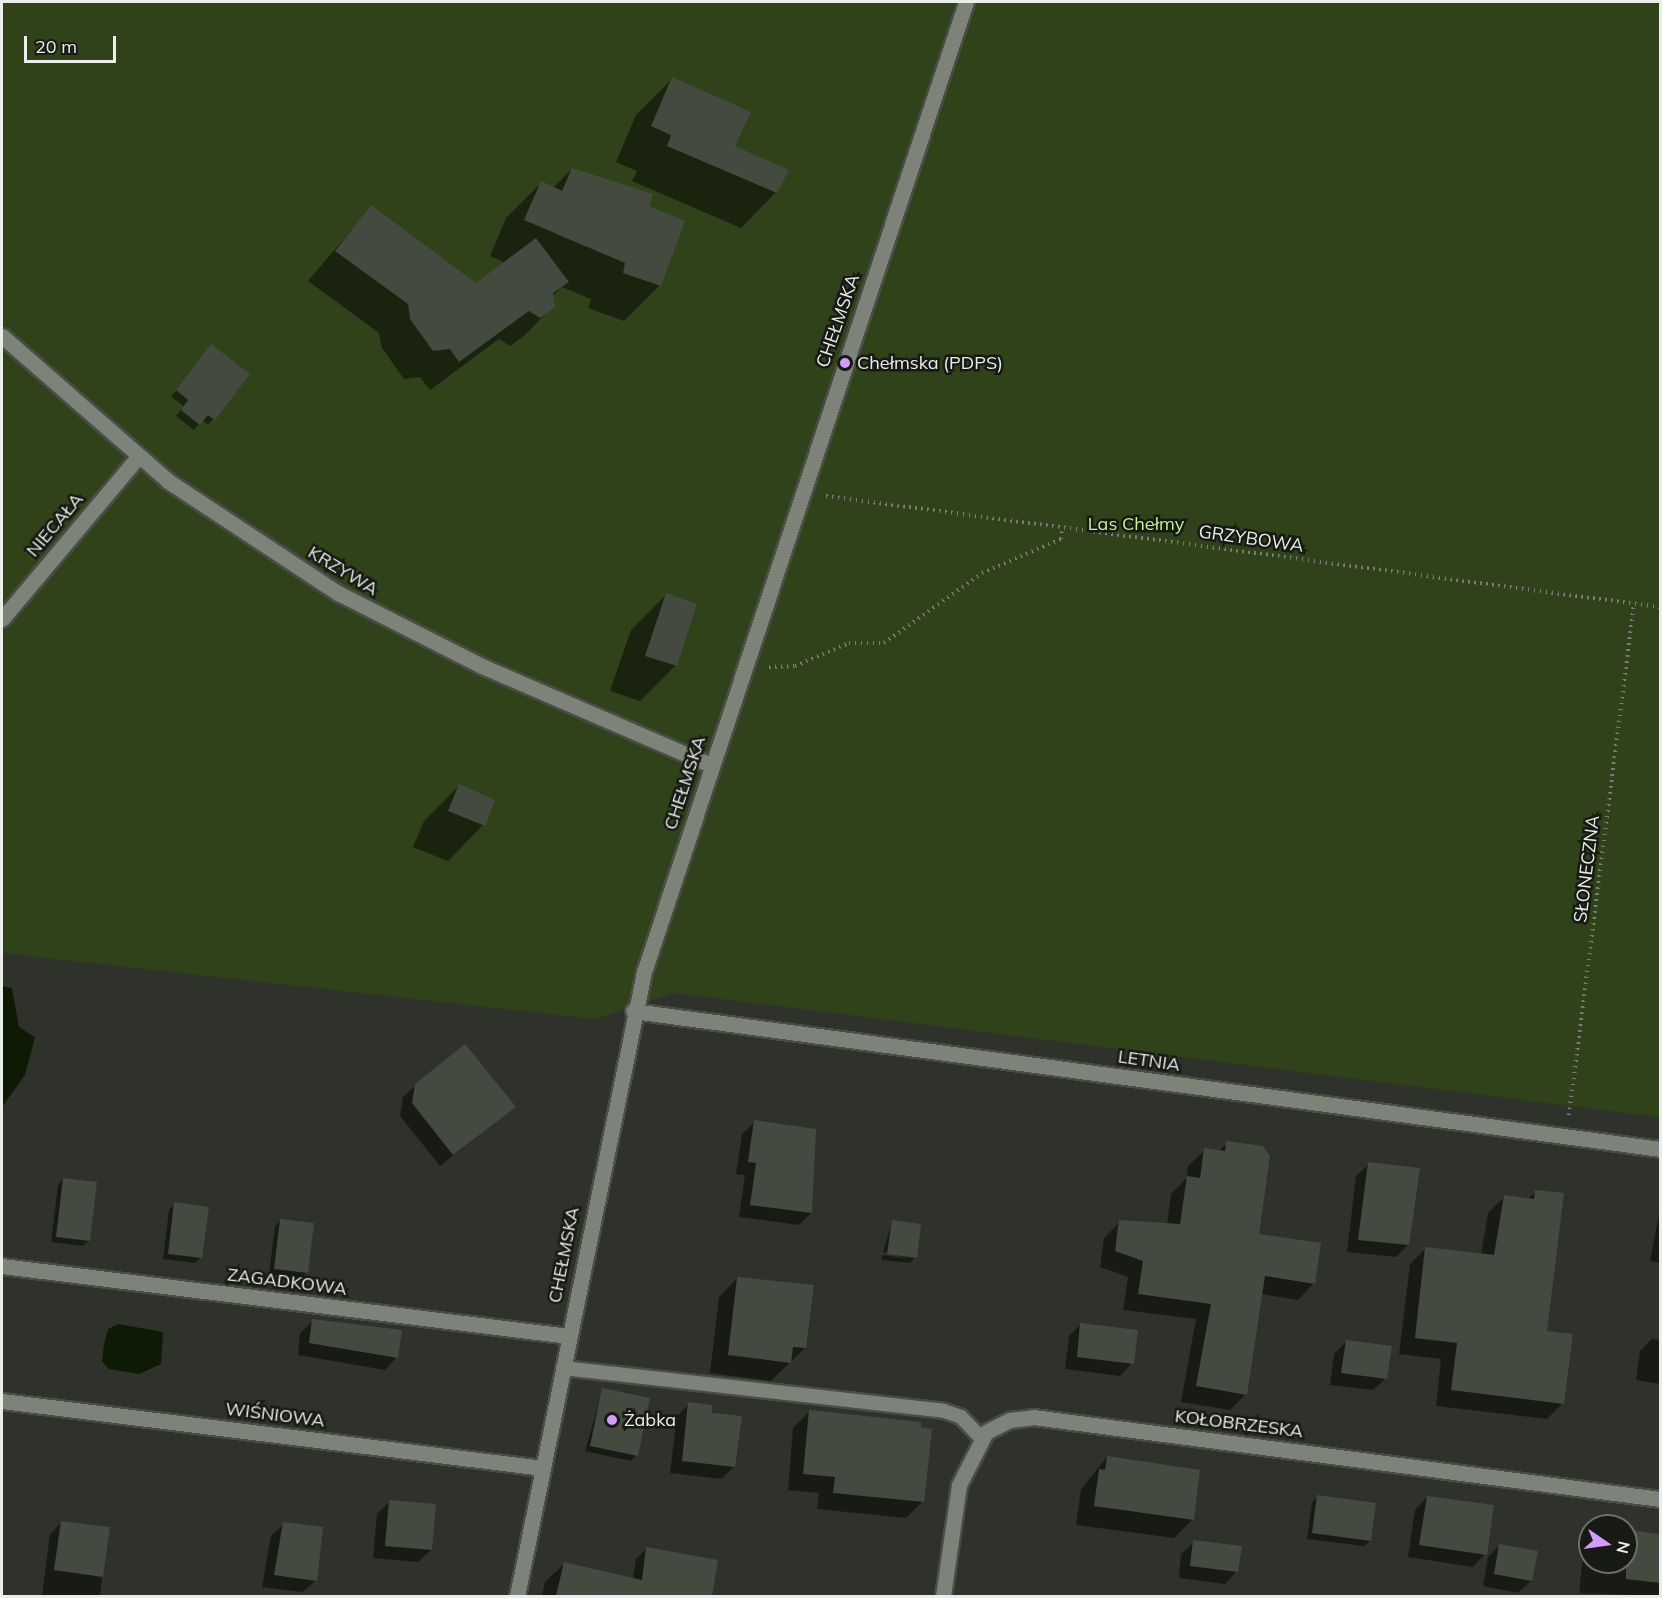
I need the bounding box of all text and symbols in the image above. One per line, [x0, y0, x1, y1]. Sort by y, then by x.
scale bar [27, 24, 118, 62]
text: 20 m [35, 35, 77, 58]
street label: CHEŁMSKA [812, 271, 864, 371]
place label: Chełmska (PDPS) [857, 352, 1003, 374]
marker: Chełmska (PDPS) [838, 356, 852, 370]
street label: NIECAŁA [22, 489, 88, 561]
park label: Las Chełmy [1088, 513, 1184, 535]
street label: GRZYBOWA [1197, 521, 1305, 557]
street label: KRZYWA [304, 542, 382, 600]
street label: CHEŁMSKA [660, 733, 710, 833]
street label: SŁONECZNA [1570, 814, 1604, 924]
street label: LETNIA [1117, 1046, 1181, 1076]
street label: CHEŁMSKA [544, 1205, 584, 1305]
street label: ZAGADKOWA [226, 1264, 348, 1300]
street label: WIŚNIOWA [224, 1398, 326, 1432]
street label: KOŁOBRZESKA [1174, 1405, 1304, 1443]
place label: Żabka [624, 1409, 676, 1431]
marker: Żabka [605, 1413, 619, 1427]
north arrow [1578, 1514, 1638, 1574]
text: N [1612, 1539, 1635, 1556]

